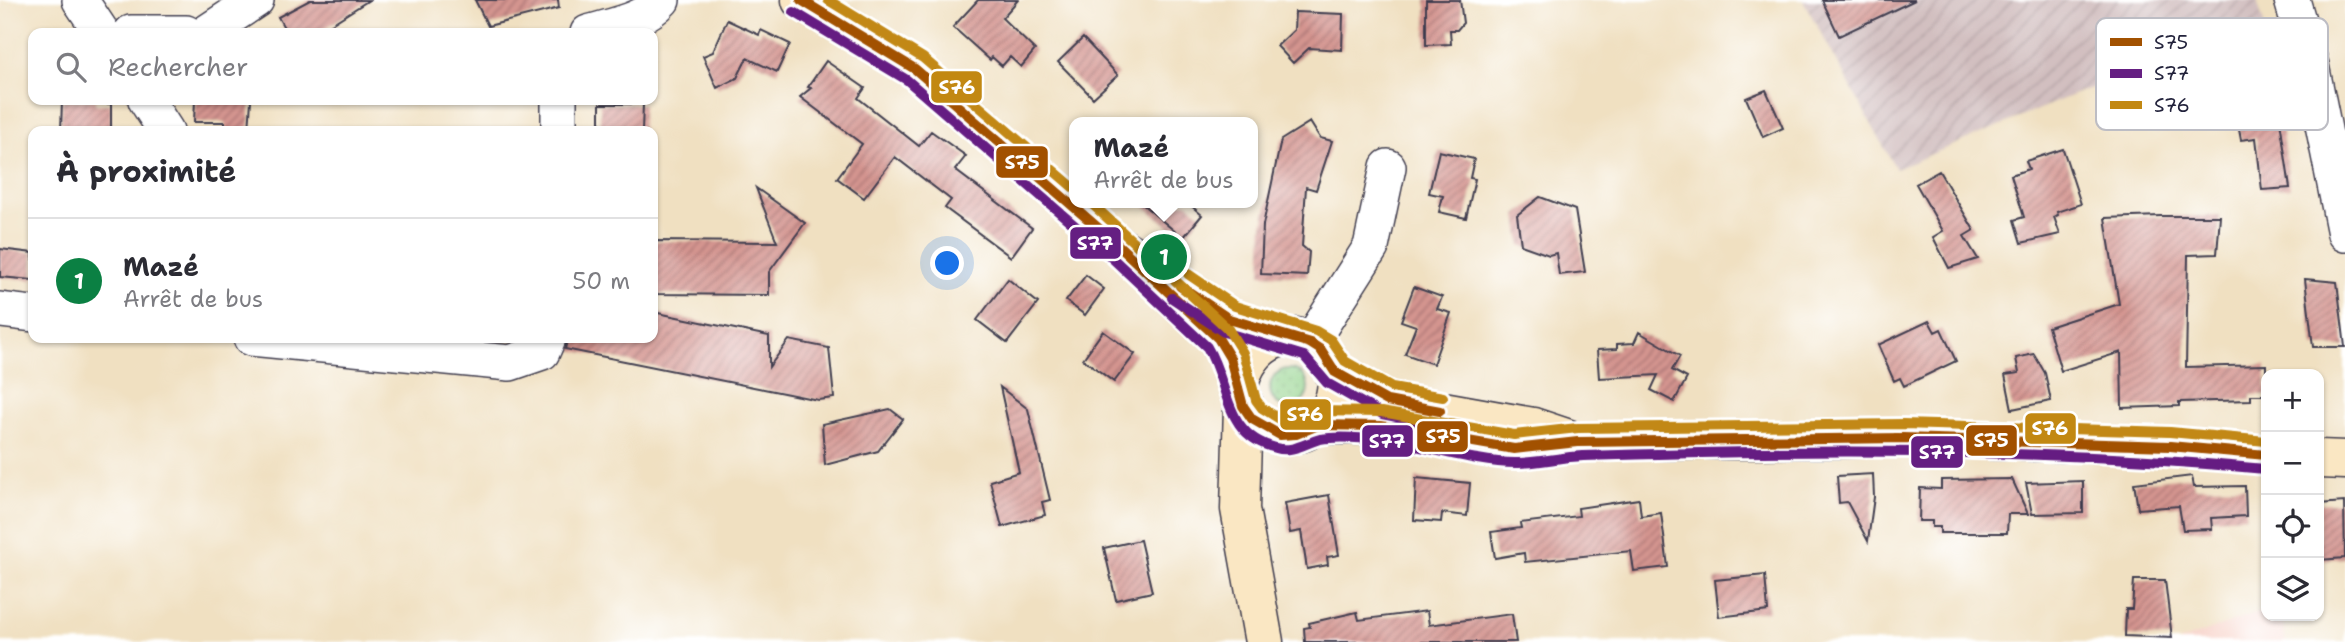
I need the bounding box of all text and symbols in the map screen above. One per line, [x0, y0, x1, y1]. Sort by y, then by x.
legend [2096, 18, 2328, 130]
search box [28, 28, 658, 105]
text: S75 [2154, 30, 2188, 55]
icon: search [52, 48, 90, 86]
text: Rechercher [108, 49, 248, 84]
text: S77 [2154, 61, 2189, 86]
line badge: S76 [930, 70, 983, 104]
text: S76 [939, 75, 975, 100]
text: S76 [2154, 93, 2190, 118]
popup [1069, 117, 1258, 208]
text: Mazé [1093, 130, 1169, 165]
line badge: S75 [995, 145, 1049, 179]
text: S75 [1004, 150, 1040, 175]
text: À proximité [56, 151, 236, 192]
text: Arrêt de bus [1093, 165, 1234, 195]
line badge: S77 [1069, 226, 1122, 260]
text: S77 [1077, 231, 1113, 256]
pin: 1 [1141, 231, 1187, 283]
your location [930, 246, 964, 280]
text: Mazé [123, 249, 199, 284]
text: 1 [74, 266, 84, 296]
text: 50 m [572, 266, 630, 296]
text: Arrêt de bus [123, 284, 263, 314]
map controls [2261, 369, 2324, 621]
button: + [2261, 369, 2324, 432]
line badge: S76 [1279, 398, 1332, 431]
text: S76 [1287, 402, 1323, 427]
line badge: S76 [2024, 412, 2077, 445]
text: S76 [2032, 416, 2068, 441]
line badge: S75 [1416, 420, 1469, 453]
line badge: S77 [1361, 424, 1414, 458]
text: S75 [1425, 424, 1461, 449]
line badge: S75 [1965, 424, 2018, 457]
text: S75 [1973, 428, 2009, 453]
text: S77 [1369, 429, 1405, 454]
button: − [2261, 432, 2324, 495]
line badge: S77 [1910, 435, 1964, 469]
text: S77 [1919, 440, 1955, 465]
button: locate [2261, 495, 2324, 558]
button: layers [2261, 558, 2324, 621]

